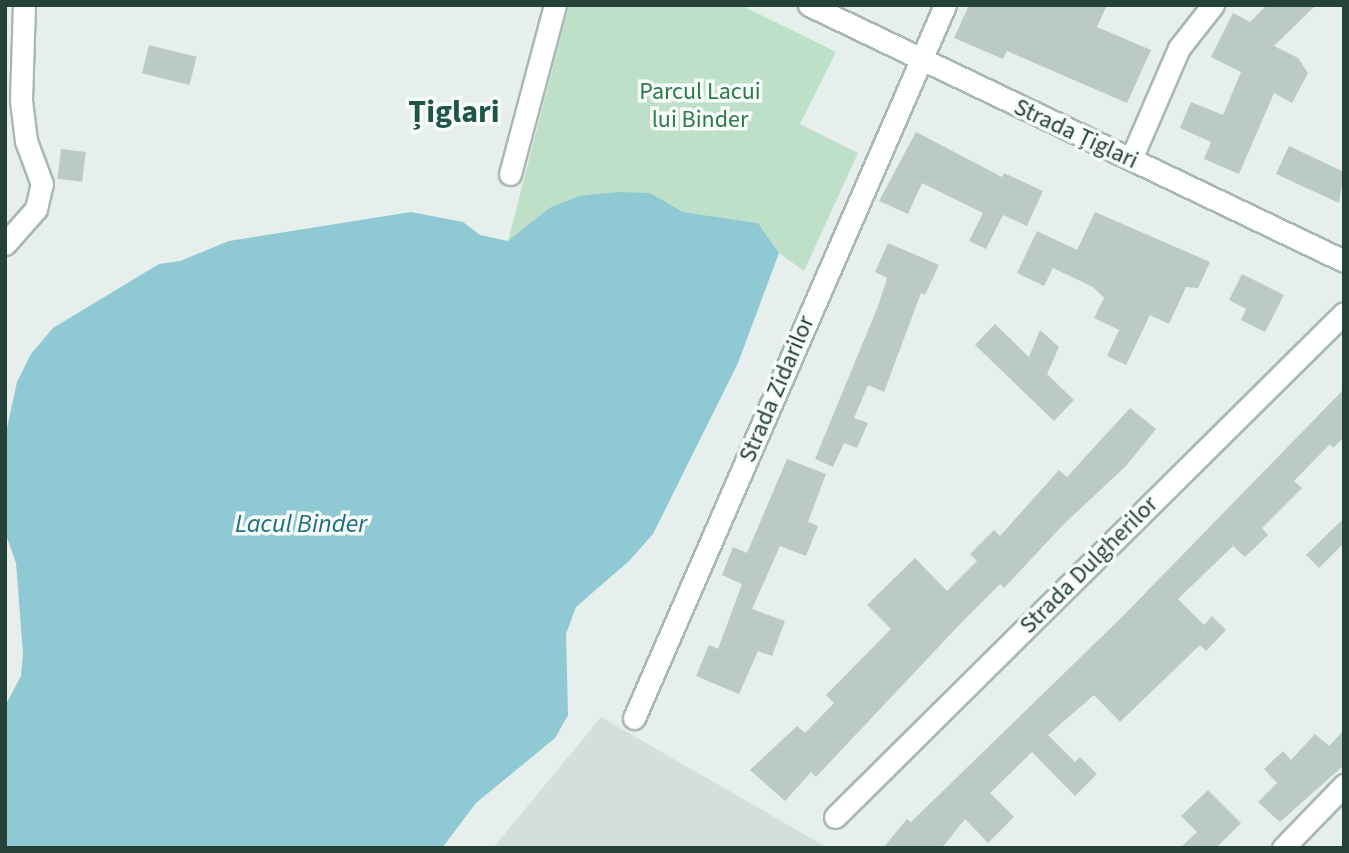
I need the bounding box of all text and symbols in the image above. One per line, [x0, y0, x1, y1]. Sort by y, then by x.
park label: Parcul Lacui lui Binder [639, 78, 761, 134]
district label: Țiglari [408, 93, 500, 131]
street label: Strada Țiglari [1009, 93, 1143, 175]
street label: Strada Zidarilor [733, 311, 821, 467]
street label: Strada Dulgherilor [1014, 490, 1164, 640]
water label: Lacul Binder [235, 508, 367, 540]

